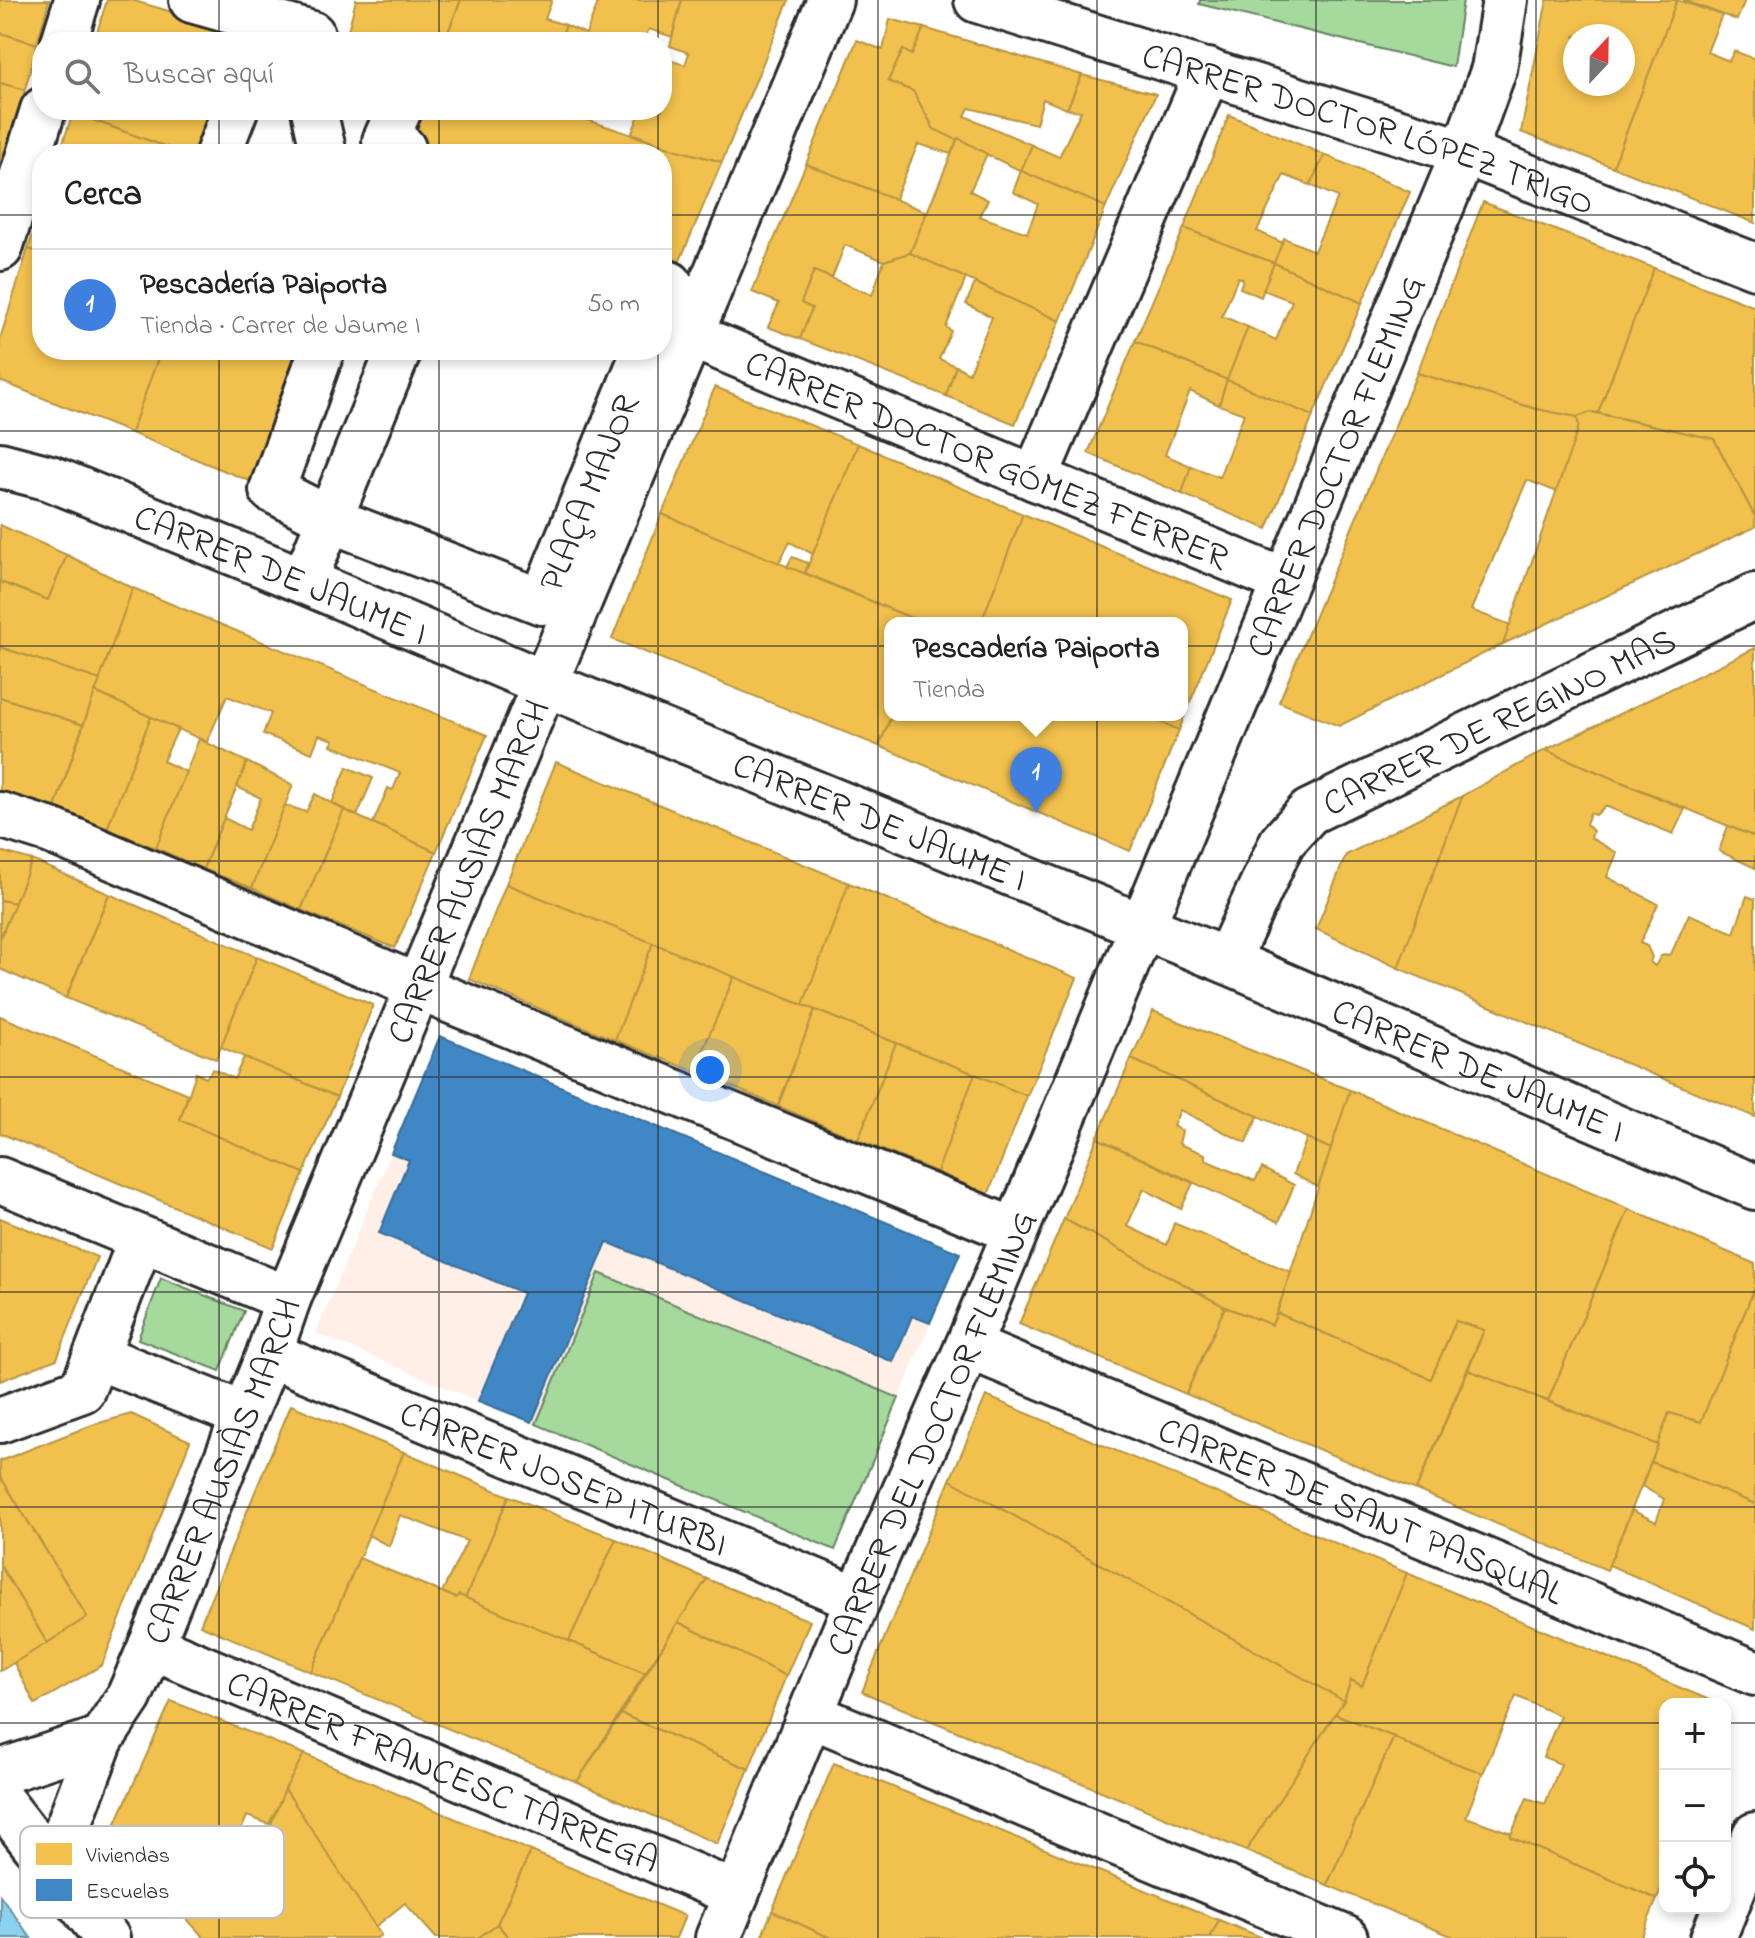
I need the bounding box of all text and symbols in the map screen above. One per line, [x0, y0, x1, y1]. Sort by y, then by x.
north arrow [1563, 24, 1635, 96]
street label: CARRER DOCTOR LÓPEZ TRIGO [1135, 31, 1602, 232]
search box [32, 32, 672, 120]
icon: search [60, 54, 104, 98]
text: Buscar aquí [124, 54, 274, 98]
text: Cerca [64, 171, 142, 221]
text: Pescadería Paiporta [140, 264, 387, 308]
street label: CARRER DOCTOR FLEMING [1235, 268, 1441, 666]
text: 1 [86, 286, 94, 324]
text: 50 m [587, 286, 640, 324]
text: Tienda · Carrer de Jaume I [140, 308, 421, 346]
street label: CARRER DOCTOR GÓMEZ FERRER [736, 339, 1236, 586]
street label: PLAÇA MAJOR [527, 387, 655, 600]
street label: CARRER DE JAUME I [125, 493, 435, 662]
street label: CARRER DE REGINO MAS [1315, 616, 1686, 832]
popup [884, 617, 1188, 721]
text: Pescadería Paiporta [912, 628, 1160, 672]
text: Tienda [912, 672, 985, 710]
street label: CARRER AUSIÀS MARCH [375, 692, 566, 1053]
street label: CARRER DE JAUME I [724, 741, 1034, 908]
pin: 1 [1010, 747, 1062, 813]
street label: CARRER DE JAUME I [1323, 987, 1632, 1159]
your location [690, 1050, 730, 1090]
street label: CARRER DEL DOCTOR FLEMING [815, 1203, 1052, 1665]
street label: CARRER AUSIÀS MARCH [132, 1292, 317, 1653]
street label: CARRER JOSEP ITURBI [391, 1389, 735, 1573]
street label: CARRER DE SANT PASQUAL [1149, 1406, 1571, 1622]
street label: CARRER FRANCESC TÀRREGA [218, 1659, 666, 1889]
map controls [1659, 1698, 1731, 1914]
button: + [1659, 1698, 1731, 1770]
button: − [1659, 1770, 1731, 1842]
legend [20, 1826, 284, 1918]
text: Viviendas [85, 1841, 170, 1873]
button: locate [1659, 1842, 1731, 1914]
text: Escuelas [86, 1877, 169, 1909]

